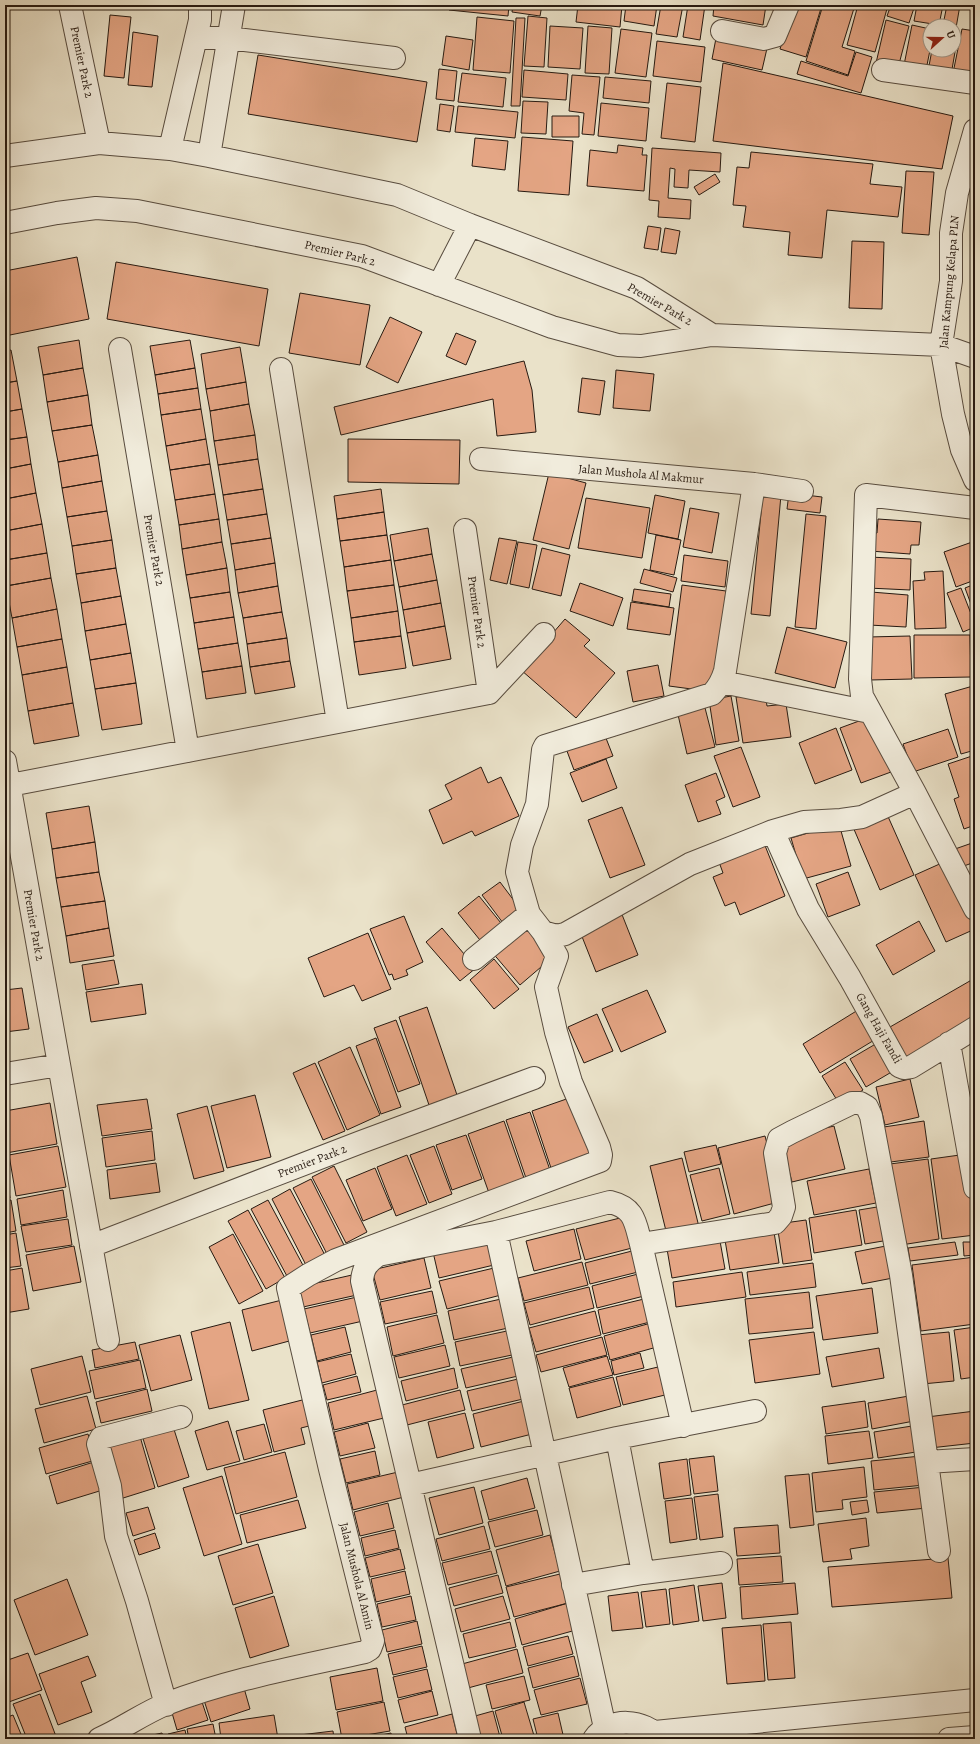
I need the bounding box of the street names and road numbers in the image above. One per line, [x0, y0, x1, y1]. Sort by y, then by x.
street label: Premier Park 2 [67, 25, 97, 99]
street label: Jalan Kampung Kelapa PLN [935, 214, 963, 349]
street label: Premier Park 2 [303, 236, 377, 270]
street label: Premier Park 2 [625, 279, 696, 329]
street label: Jalan Mushola Al Makmur [578, 461, 705, 487]
street label: Premier Park 2 [140, 513, 168, 587]
street label: Premier Park 2 [464, 575, 490, 649]
street label: Premier Park 2 [20, 888, 48, 962]
street label: Gang Haji Fandi [852, 990, 906, 1066]
street label: Premier Park 2 [275, 1140, 349, 1181]
street label: Jalan Mushola Al Amin [336, 1521, 378, 1632]

